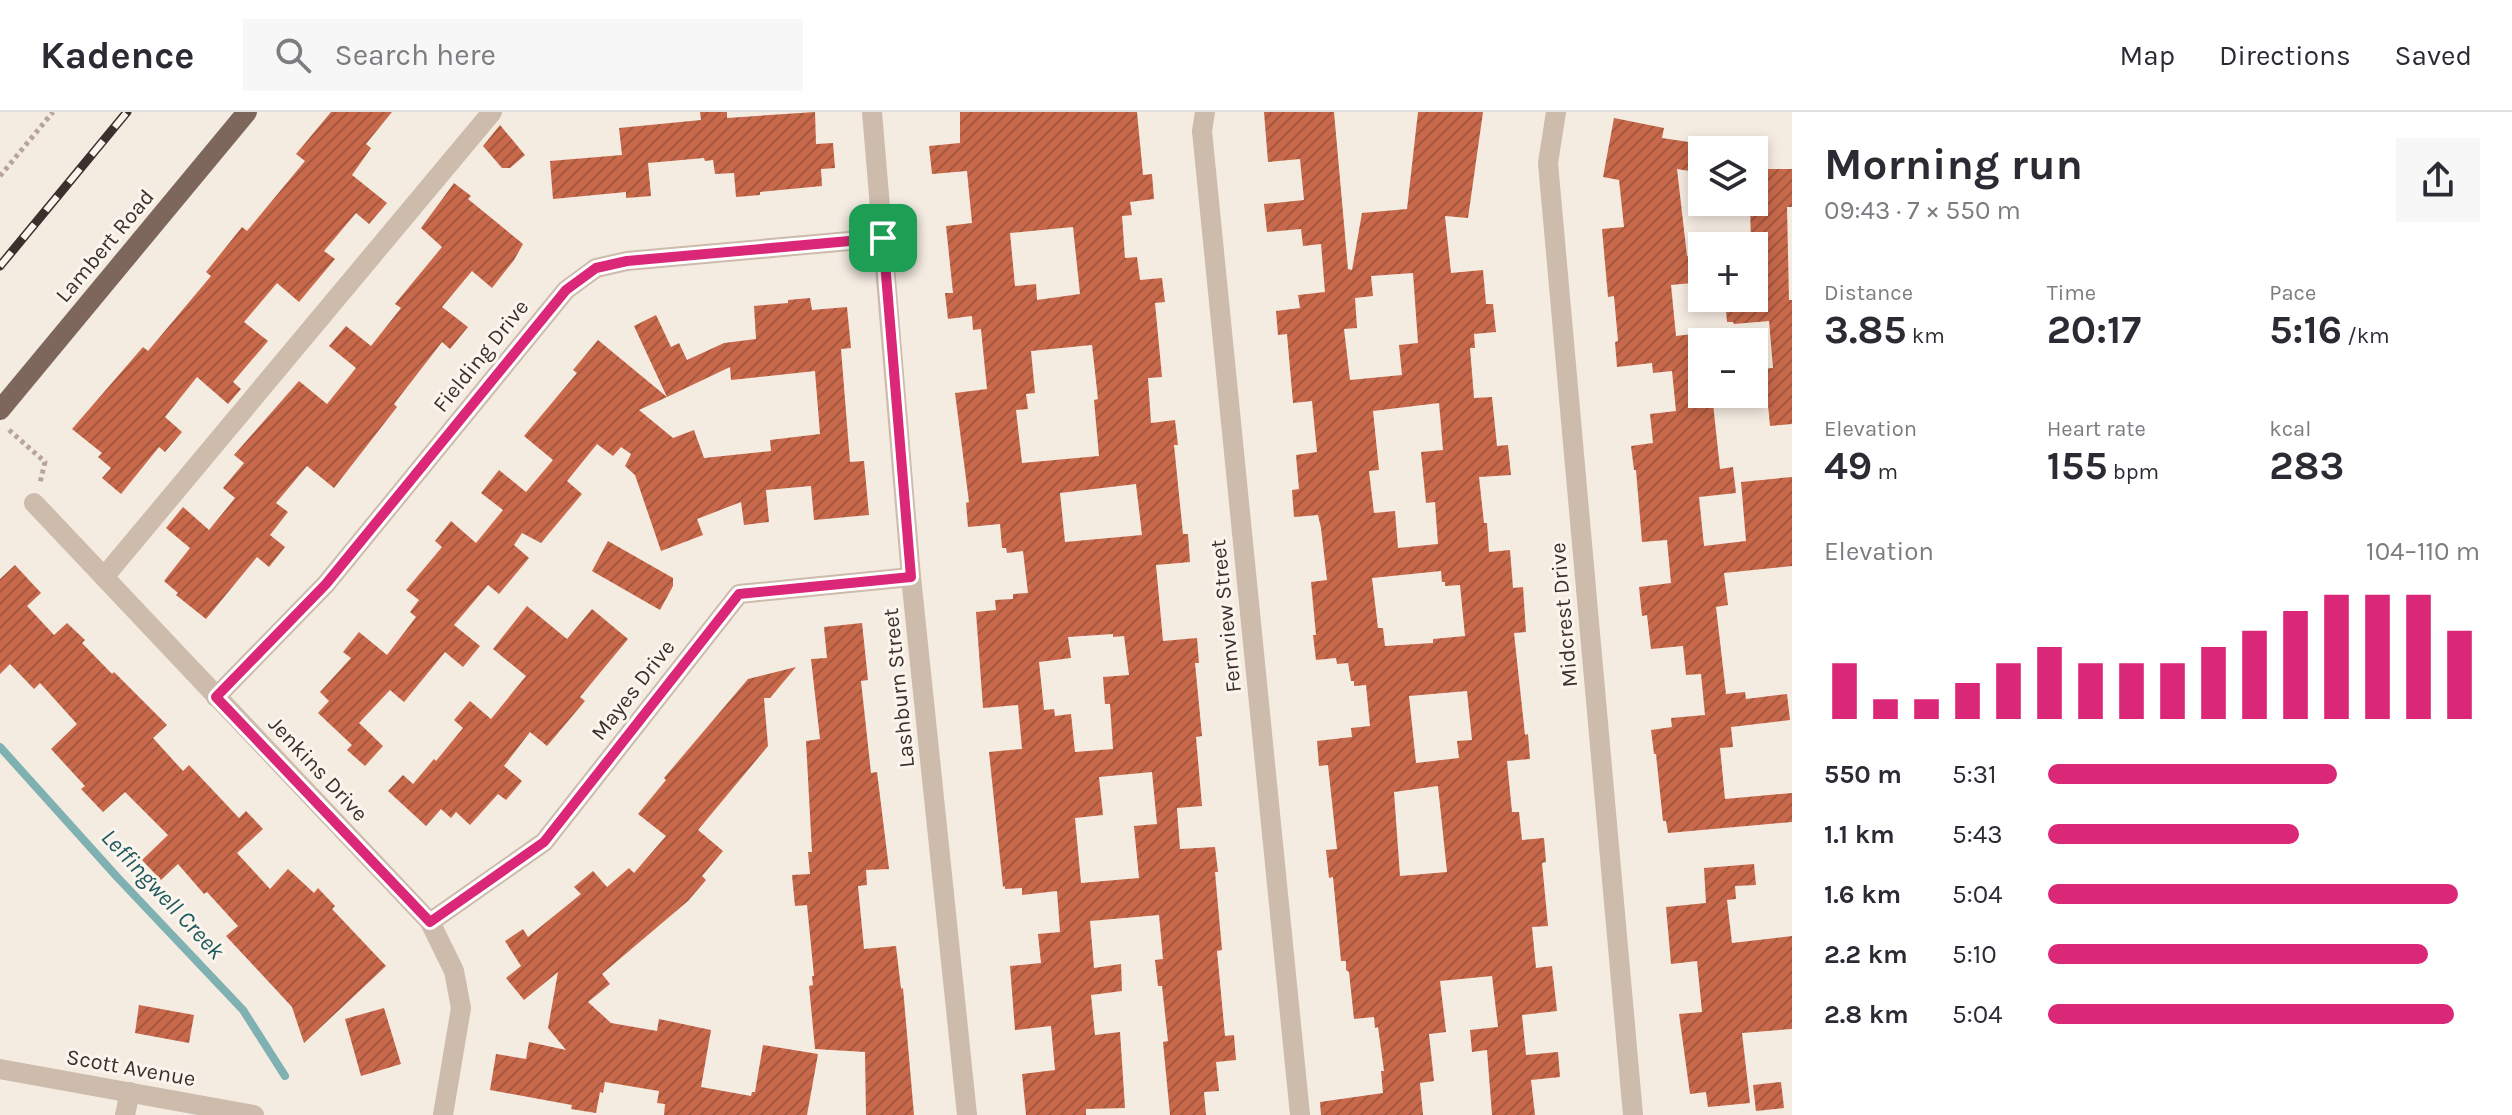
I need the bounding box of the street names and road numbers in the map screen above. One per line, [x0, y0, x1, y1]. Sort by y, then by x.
street label: Lambert Road [50, 184, 160, 308]
street label: Fielding Drive [428, 294, 534, 418]
street label: Fernview Street [1205, 538, 1247, 694]
street label: Midcrest Drive [1545, 542, 1583, 688]
street label: Lashburn Street [878, 607, 920, 769]
street label: Mayes Drive [586, 635, 680, 745]
street label: Jenkins Drive [263, 711, 373, 827]
street label: Scott Avenue [64, 1044, 198, 1092]

